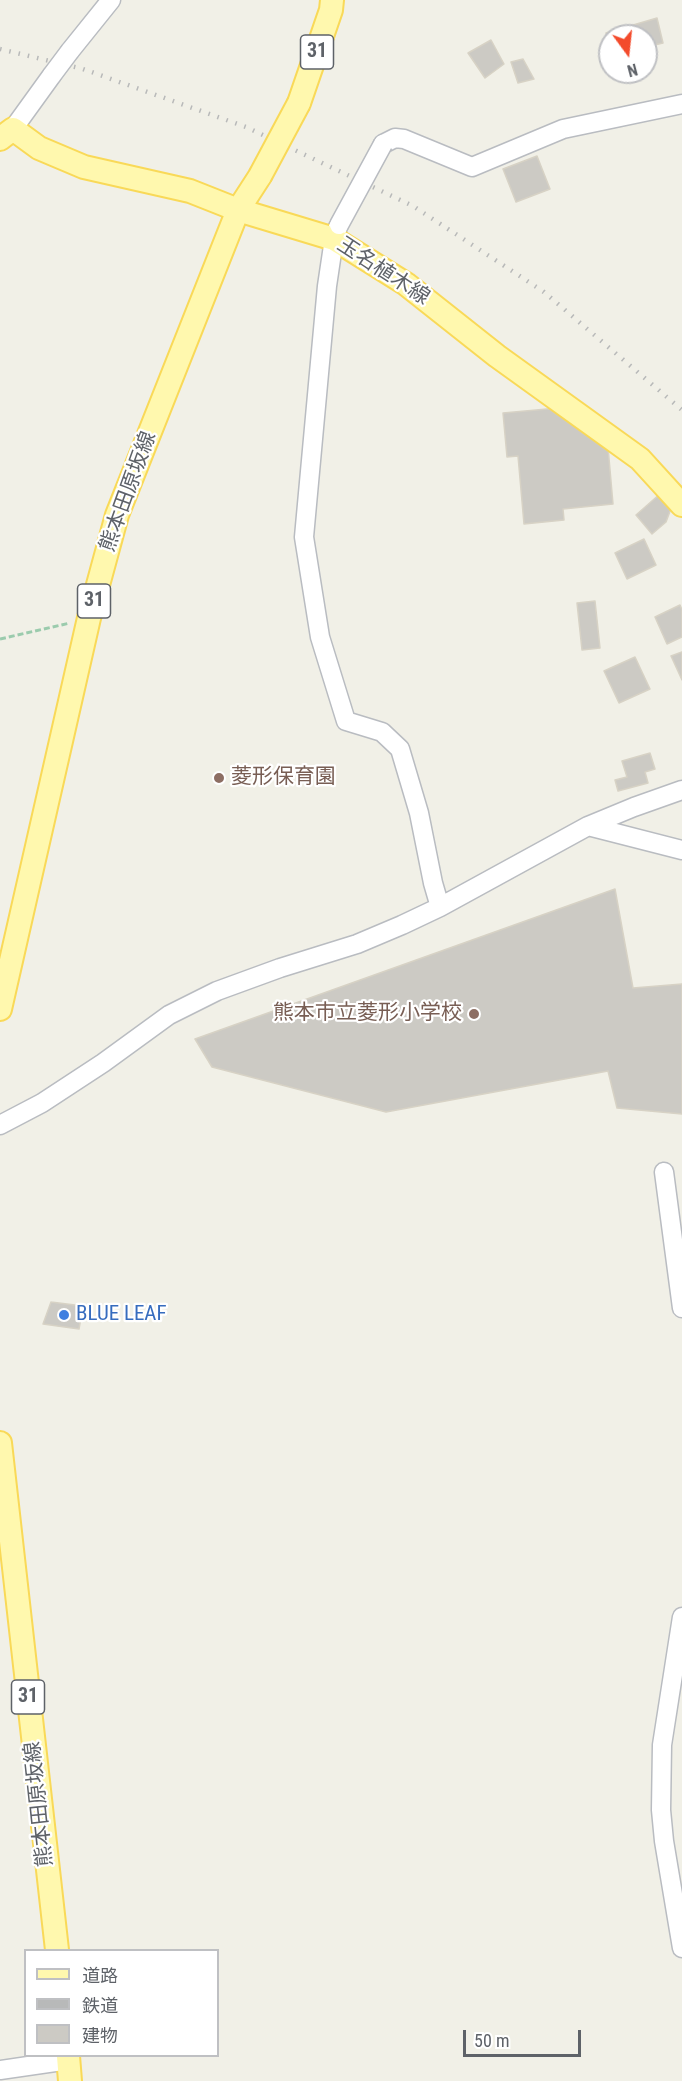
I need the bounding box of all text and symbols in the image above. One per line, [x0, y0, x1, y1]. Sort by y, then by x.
north arrow [598, 24, 658, 84]
road number: 31 [300, 35, 334, 69]
text: N [625, 59, 639, 80]
street label: 玉名植木線 [332, 233, 434, 311]
street label: 熊本田原坂線 [96, 428, 162, 556]
road number: 31 [78, 584, 110, 618]
place label: 菱形保育園 [231, 765, 336, 791]
marker: 菱形保育園 [212, 771, 226, 785]
place label: 熊本市立菱形小学校 [273, 1001, 462, 1027]
marker: 熊本市立菱形小学校 [467, 1007, 481, 1021]
place label: BLUE LEAF [76, 1302, 167, 1328]
marker: BLUE LEAF [57, 1308, 71, 1322]
road number: 31 [12, 1680, 44, 1714]
street label: 熊本田原坂線 [21, 1740, 59, 1868]
legend [24, 1949, 219, 2057]
text: 道路 [82, 1965, 118, 1986]
text: 鉄道 [82, 1995, 118, 2016]
scale bar [466, 2018, 584, 2056]
text: 建物 [82, 2025, 118, 2046]
text: 50 m [474, 2030, 509, 2051]

